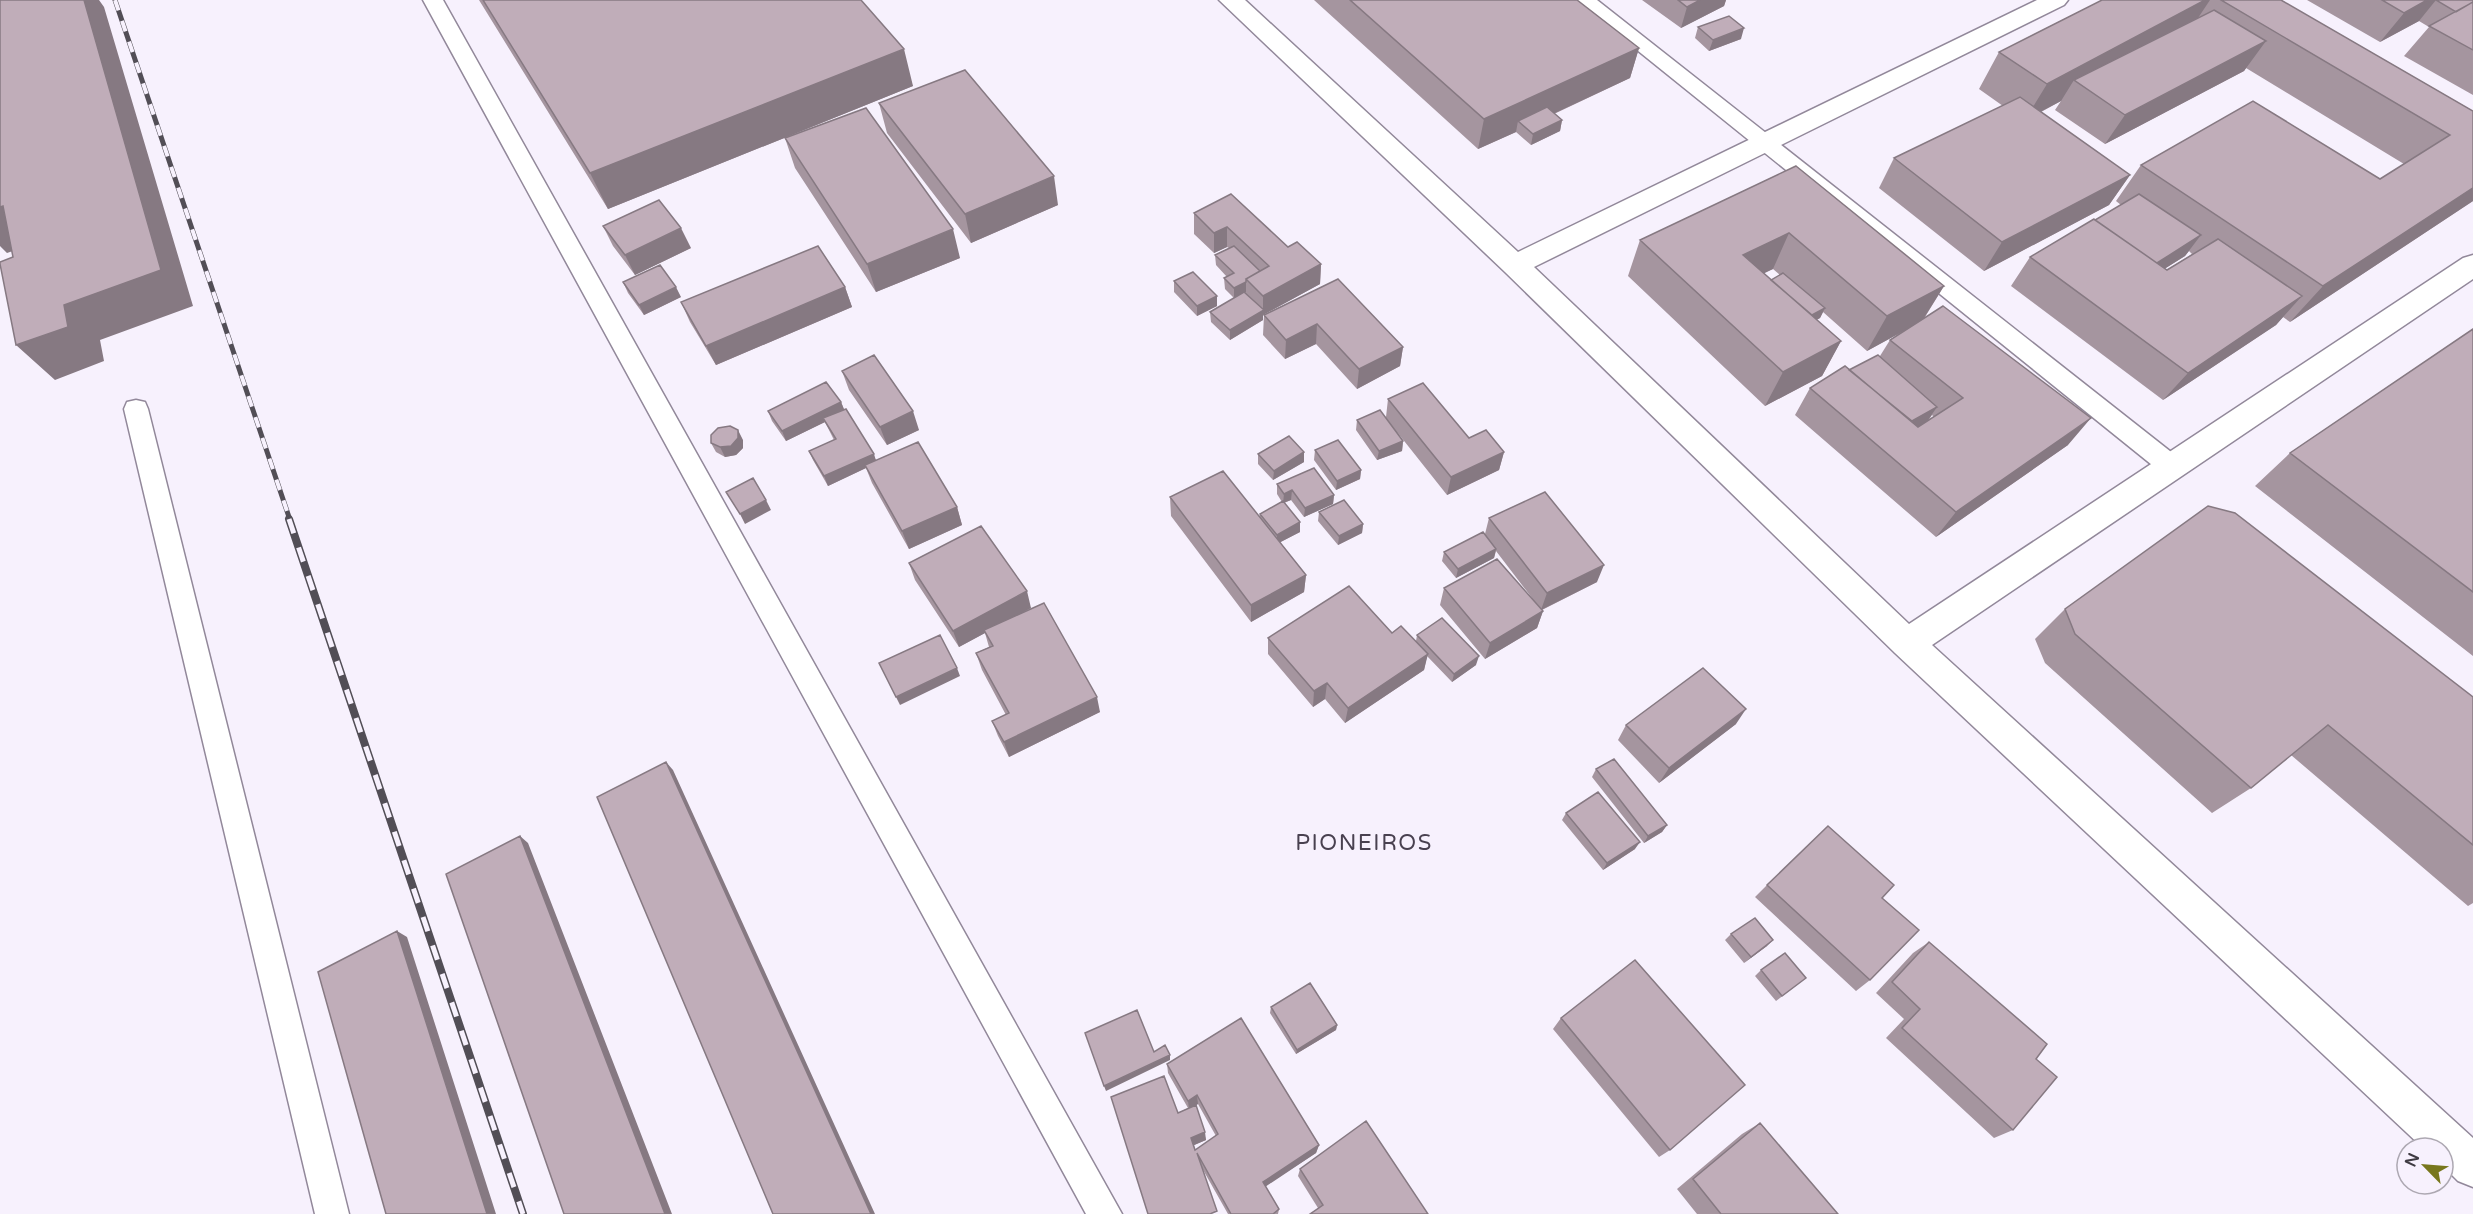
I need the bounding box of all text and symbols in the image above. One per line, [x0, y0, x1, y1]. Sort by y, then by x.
district label: PIONEIROS [1295, 830, 1433, 856]
north arrow [2395, 1136, 2455, 1196]
text: N [2401, 1150, 2424, 1170]

